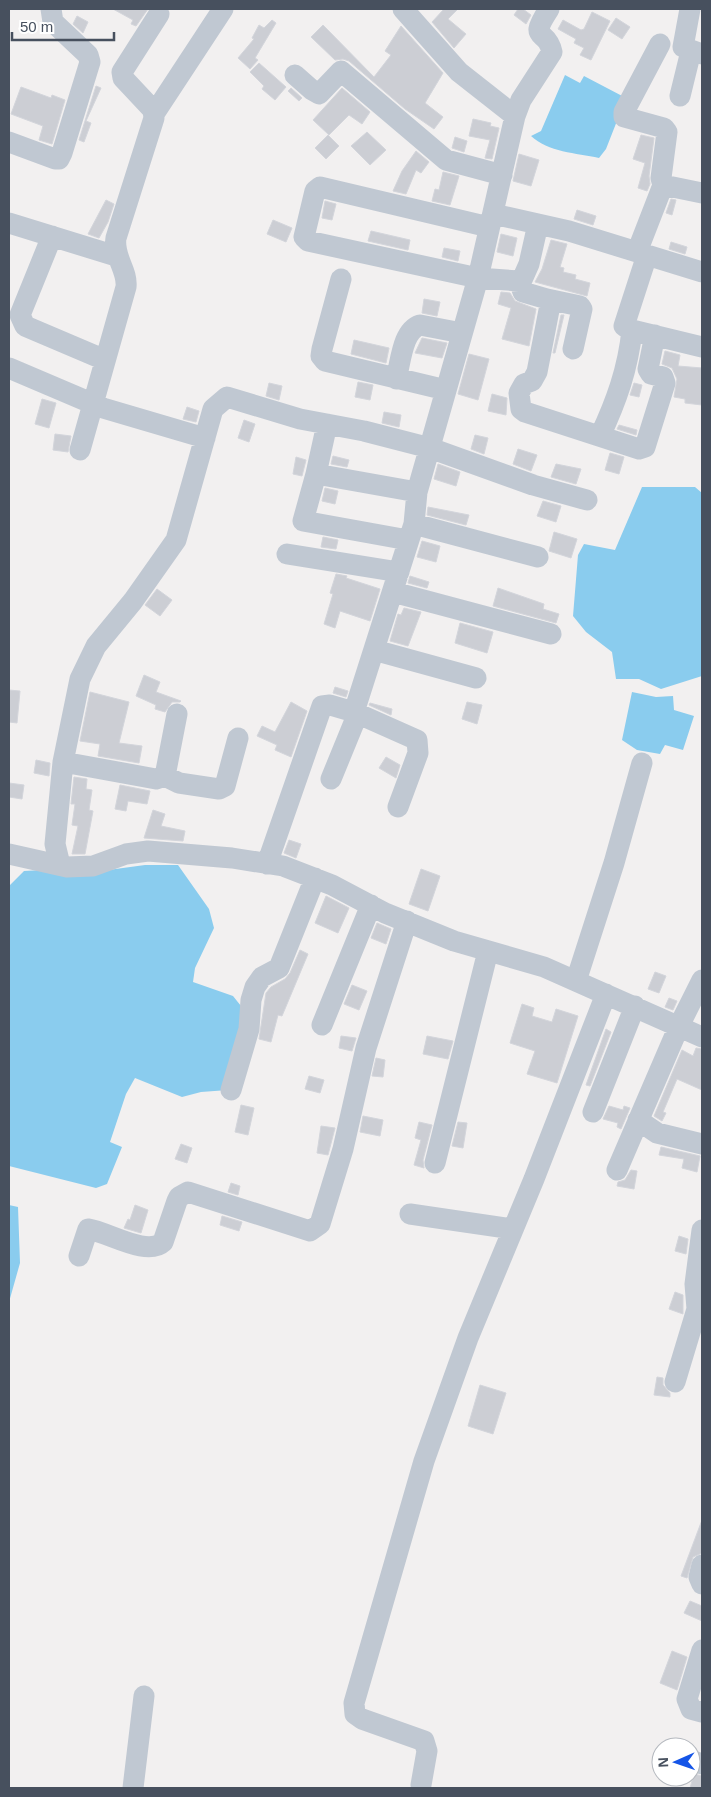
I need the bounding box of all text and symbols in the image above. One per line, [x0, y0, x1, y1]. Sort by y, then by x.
scale bar [12, 10, 115, 42]
text: 50 m [20, 18, 53, 35]
north arrow [651, 1737, 701, 1787]
text: N [655, 1757, 671, 1768]

